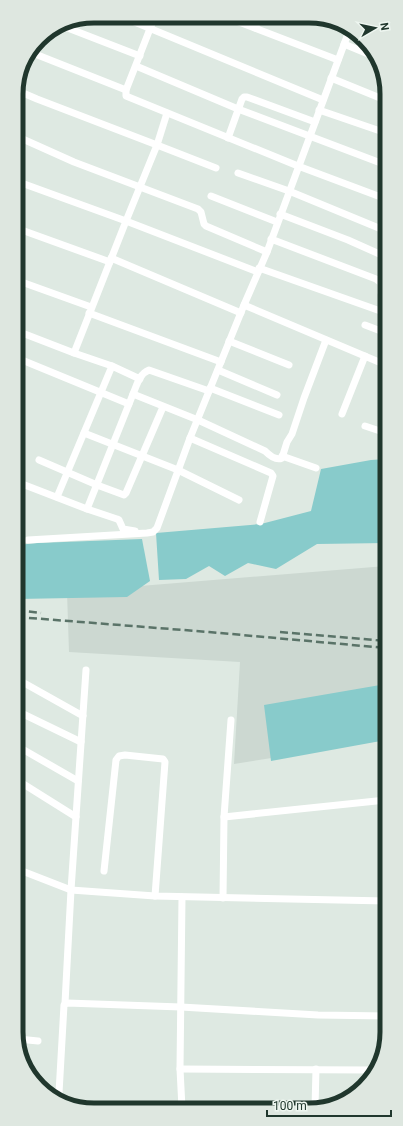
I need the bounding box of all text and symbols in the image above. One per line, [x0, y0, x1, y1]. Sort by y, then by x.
north arrow [355, 8, 395, 48]
text: N [377, 22, 391, 32]
scale bar [267, 1092, 391, 1118]
text: 100 m [273, 1099, 307, 1113]

